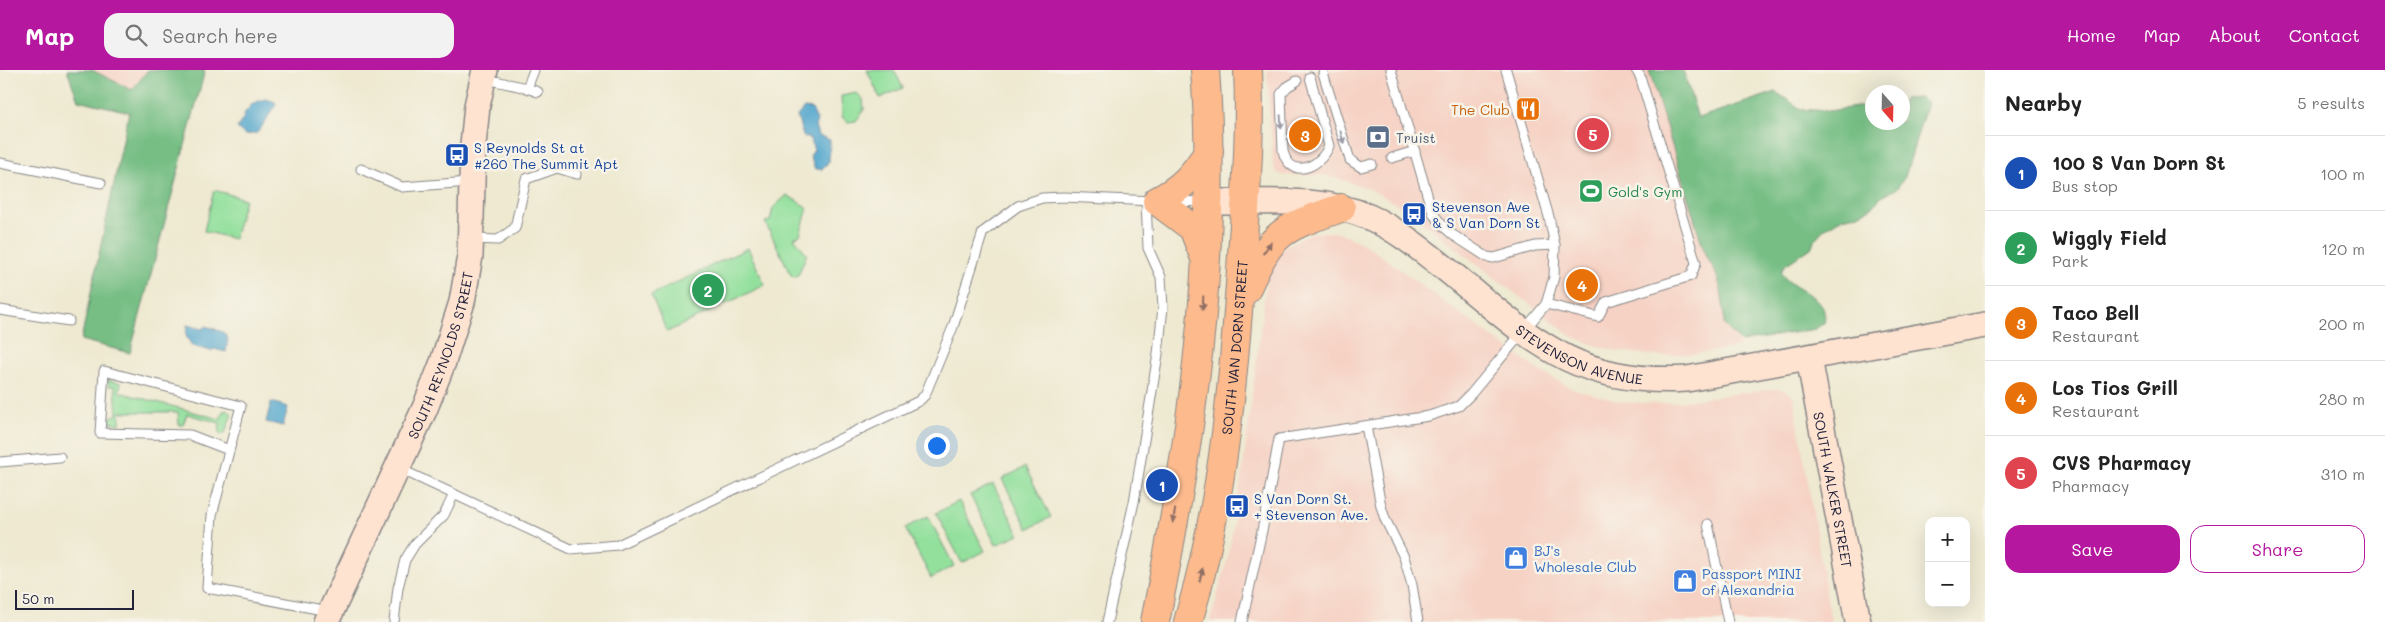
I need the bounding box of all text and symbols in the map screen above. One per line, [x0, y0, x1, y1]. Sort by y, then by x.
search box [104, 13, 454, 58]
text: Map [25, 20, 74, 51]
icon: search [122, 21, 150, 49]
text: Search here [162, 23, 278, 48]
text: Home [2067, 23, 2116, 47]
text: Map [2144, 23, 2180, 47]
text: About [2208, 23, 2261, 47]
text: Contact [2289, 23, 2360, 47]
north arrow [1865, 85, 1910, 130]
text: Nearby [2005, 89, 2082, 116]
text: 5 results [2297, 92, 2365, 113]
restaurant icon: The Club [1515, 96, 1541, 122]
place label: The Club [1451, 100, 1510, 119]
one-way arrow [1278, 114, 1286, 130]
pin: 5 [1577, 115, 1609, 153]
pin: 3 [1289, 116, 1321, 154]
bank icon: Truist [1365, 124, 1391, 150]
place label: Truist [1396, 128, 1436, 147]
one-way arrow [1338, 129, 1346, 144]
place label: S Reynolds St at #260 The Summit Apt [474, 138, 618, 173]
bus stop icon: S Reynolds St at #260 The Summit Apt [444, 142, 470, 168]
text: 100 S Van Dorn St [2052, 150, 2226, 175]
text: 1 [2017, 163, 2025, 184]
text: 100 m [2320, 163, 2365, 184]
text: Bus stop [2052, 175, 2118, 196]
sports icon: Gold's Gym [1578, 178, 1604, 204]
place label: Gold's Gym [1608, 182, 1682, 201]
place label: Stevenson Ave & S Van Dorn St [1432, 197, 1540, 232]
bus stop icon: Stevenson Ave & S Van Dorn St [1401, 201, 1427, 227]
text: Wiggly Field [2052, 225, 2167, 250]
text: 2 [2017, 238, 2025, 259]
text: 120 m [2321, 238, 2365, 259]
one-way arrow [1262, 241, 1272, 255]
text: Park [2052, 250, 2088, 271]
street label: SOUTH VAN DORN STREET [1216, 259, 1251, 436]
pin: 4 [1566, 266, 1598, 304]
street label: SOUTH REYNOLDS STREET [403, 270, 477, 442]
pin: 2 [692, 271, 724, 309]
one-way arrow [1199, 296, 1207, 312]
text: Taco Bell [2052, 300, 2139, 325]
text: 3 [2016, 313, 2026, 334]
text: 200 m [2318, 313, 2365, 334]
street label: STEVENSON AVENUE [1512, 320, 1644, 388]
text: Restaurant [2052, 325, 2140, 346]
text: Los Tios Grill [2052, 375, 2178, 400]
text: 4 [2016, 388, 2026, 409]
text: 280 m [2319, 388, 2365, 409]
text: Restaurant [2052, 400, 2140, 421]
street label: SOUTH WALKER STREET [1810, 410, 1857, 570]
your location [924, 433, 950, 459]
text: CVS Pharmacy [2052, 450, 2191, 475]
text: 5 [2016, 463, 2026, 484]
text: 310 m [2321, 463, 2365, 484]
pin: 1 [1146, 466, 1178, 504]
text: Pharmacy [2052, 475, 2129, 496]
place label: S Van Dorn St. + Stevenson Ave. [1254, 489, 1368, 524]
bus stop icon: S Van Dorn St. + Stevenson Ave. [1224, 493, 1250, 519]
one-way arrow [1170, 509, 1178, 525]
map controls [1925, 517, 1970, 607]
button: + [1925, 517, 1970, 562]
button: Save [2005, 525, 2180, 573]
button: Share [2190, 525, 2365, 573]
place label: BJ's Wholesale Club [1534, 541, 1637, 576]
shop icon: BJ's Wholesale Club [1503, 545, 1529, 571]
button: − [1925, 562, 1970, 607]
place label: Passport MINI of Alexandria [1702, 564, 1801, 599]
one-way arrow [1197, 568, 1205, 583]
shop icon: Passport MINI of Alexandria [1672, 568, 1698, 594]
scale bar [15, 587, 134, 610]
text: 50 m [22, 589, 54, 608]

